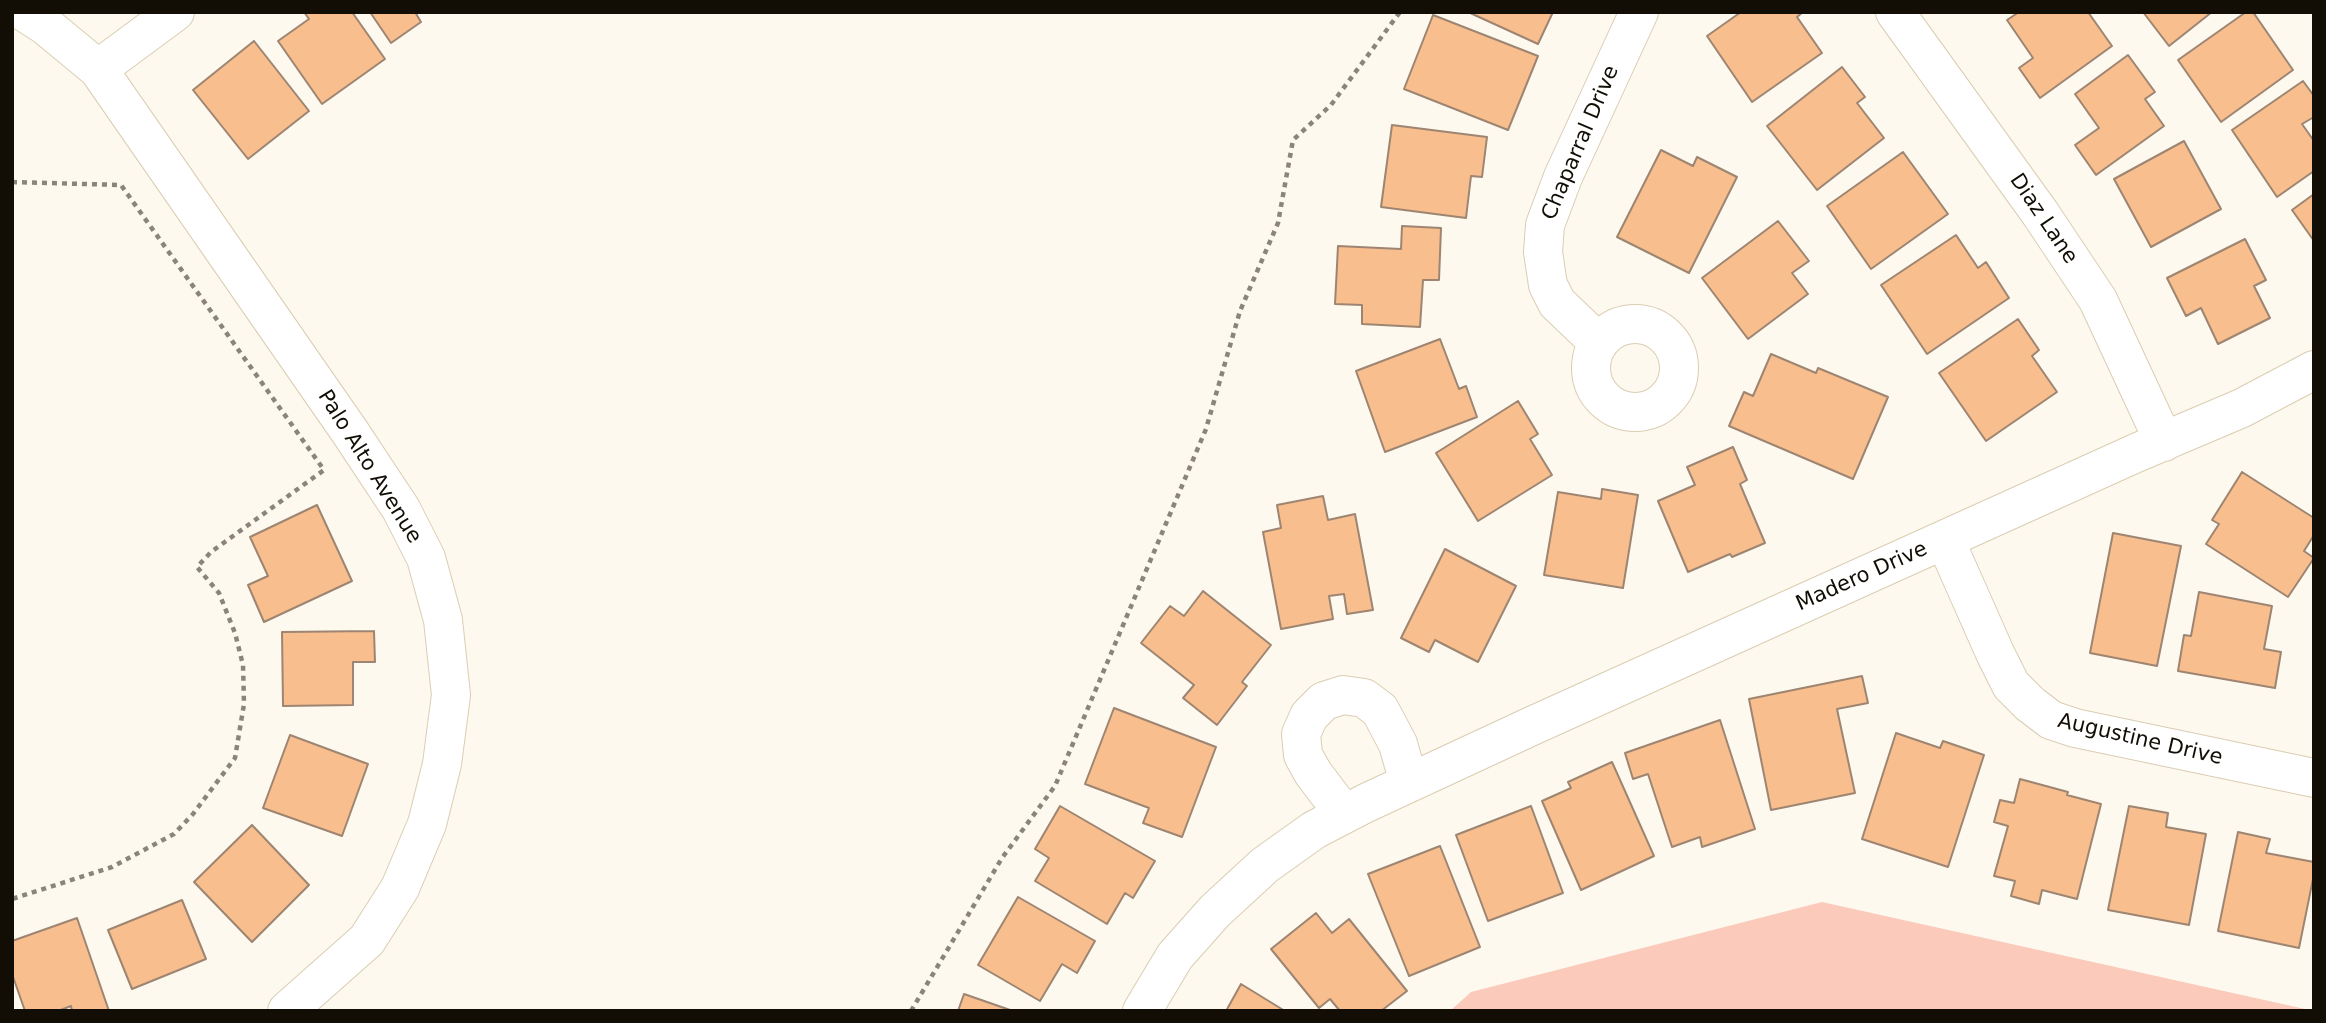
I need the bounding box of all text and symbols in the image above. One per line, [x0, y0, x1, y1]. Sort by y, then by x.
street label: Chaparral Drive [1537, 62, 1625, 224]
street label: Diaz Lane [2004, 169, 2082, 269]
street label: Palo Alto Avenue [312, 386, 426, 548]
street label: Madero Drive [1793, 537, 1931, 617]
street label: Augustine Drive [2055, 709, 2225, 771]

